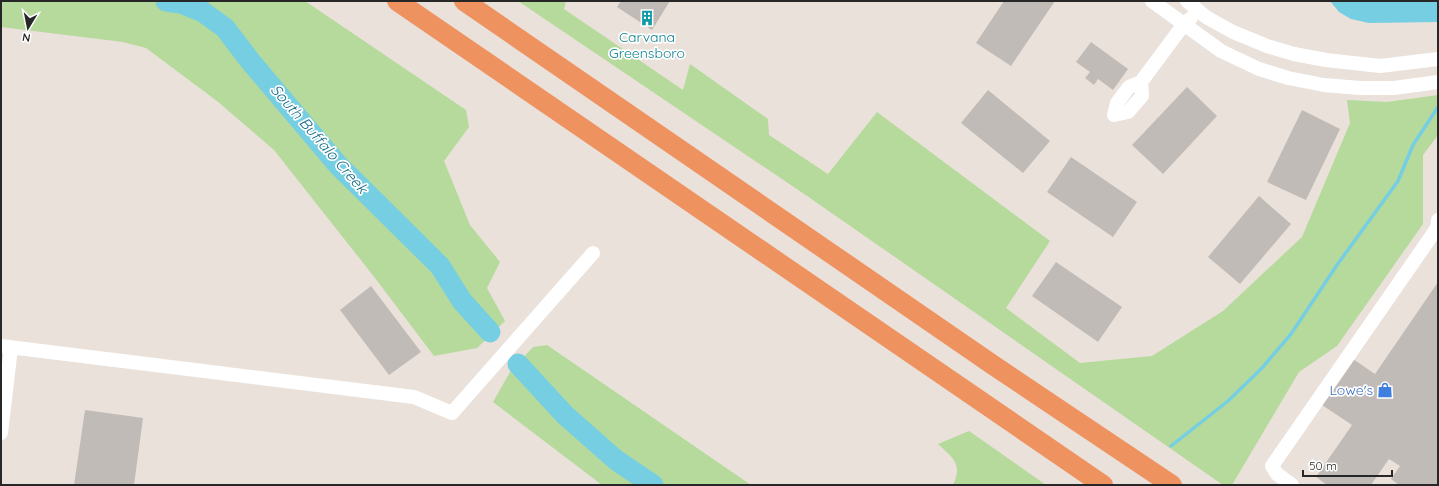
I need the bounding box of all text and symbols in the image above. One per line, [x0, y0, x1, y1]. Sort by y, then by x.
north arrow [8, 8, 48, 48]
building icon: Carvana Greensboro [638, 9, 656, 27]
place label: Carvana Greensboro [609, 28, 685, 62]
text: N [21, 30, 31, 45]
water label: South Buffalo Creek [267, 80, 373, 199]
place label: Lowe's [1329, 381, 1373, 399]
shop icon: Lowe's [1376, 381, 1394, 399]
scale bar [1303, 452, 1392, 478]
text: 50 m [1309, 458, 1337, 473]

